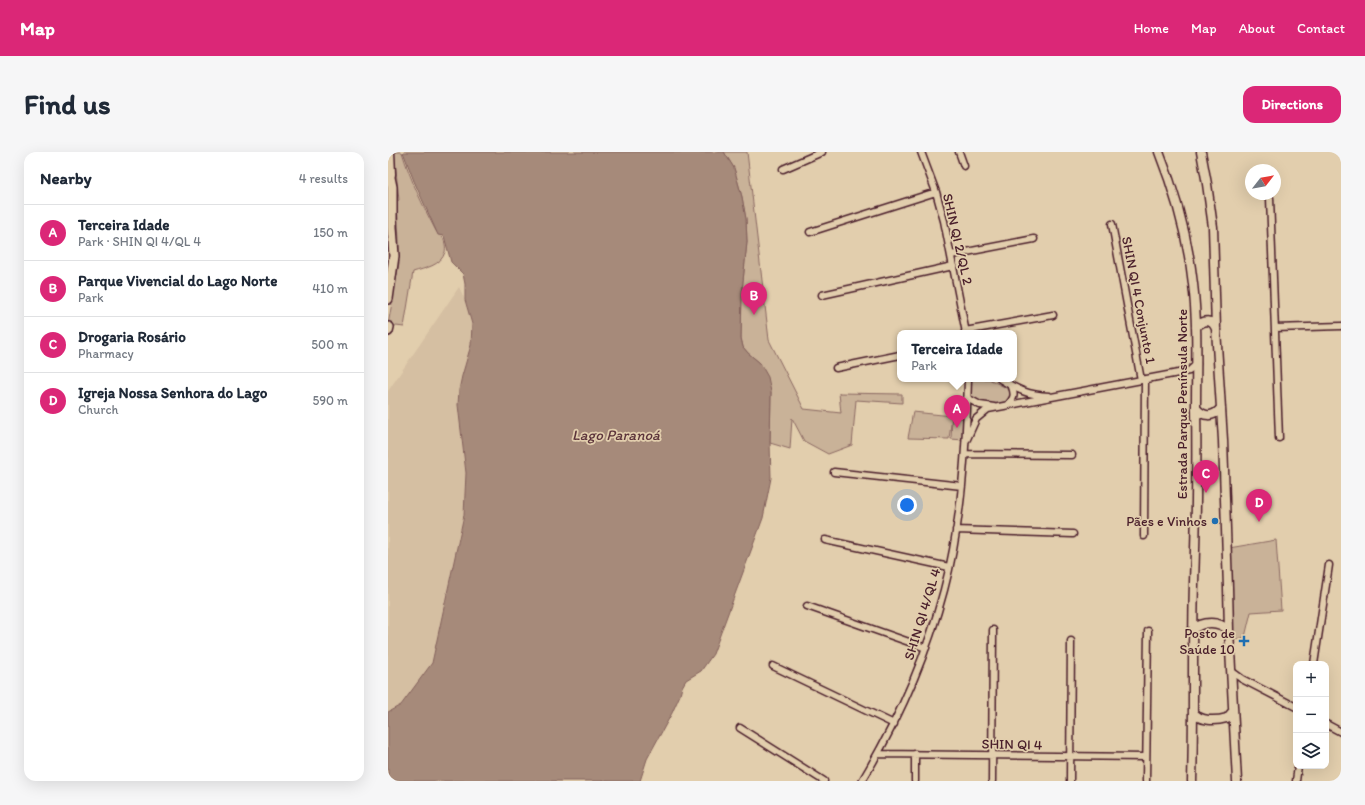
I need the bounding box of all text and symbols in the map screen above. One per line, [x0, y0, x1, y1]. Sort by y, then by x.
text: Map [20, 17, 55, 40]
text: Home [1134, 20, 1169, 37]
text: Map [1191, 20, 1217, 37]
text: About [1239, 20, 1275, 37]
text: Contact [1297, 20, 1345, 37]
button: Directions [1243, 86, 1341, 123]
text: Find us [24, 87, 111, 121]
north arrow [1245, 164, 1281, 200]
text: Nearby [40, 168, 92, 188]
text: 4 results [299, 171, 348, 186]
street label: SHIN QI 2/QL 2 [939, 192, 976, 287]
text: Terceira Idade [78, 216, 169, 234]
text: A [49, 225, 57, 240]
text: 150 m [313, 225, 348, 240]
text: Park · SHIN QI 4/QL 4 [78, 234, 201, 249]
street label: SHIN QI 4 Conjunto 1 [1118, 235, 1159, 366]
text: Parque Vivencial do Lago Norte [78, 272, 278, 290]
text: B [49, 281, 57, 296]
text: 410 m [312, 281, 348, 296]
pin: B [741, 282, 767, 315]
text: Park [78, 290, 104, 305]
street label: Estrada Parque Península Norte [1174, 308, 1191, 499]
text: Drogaria Rosário [78, 328, 186, 346]
popup [897, 330, 1017, 382]
text: C [49, 337, 57, 352]
text: 500 m [311, 337, 348, 352]
text: Terceira Idade [911, 340, 1003, 358]
text: Pharmacy [78, 346, 134, 361]
text: Park [911, 358, 937, 373]
text: Igreja Nossa Senhora do Lago [78, 384, 267, 402]
text: D [49, 393, 57, 408]
text: 590 m [313, 393, 348, 408]
pin: A [944, 395, 970, 428]
text: Church [78, 402, 119, 417]
water label: Lago Paranoá [572, 426, 660, 444]
pin: C [1193, 460, 1219, 493]
pin: D [1246, 489, 1272, 522]
your location [897, 495, 917, 515]
place label: Pães e Vinhos [1126, 513, 1207, 530]
marker: Pães e Vinhos [1210, 516, 1220, 526]
street label: SHIN QI 4/QL 4 [900, 565, 945, 662]
place label: Posto de Saúde 10 [1179, 625, 1235, 658]
marker: Posto de Saúde 10 [1238, 635, 1250, 647]
map controls [1293, 661, 1329, 769]
button: + [1293, 661, 1329, 697]
button: − [1293, 697, 1329, 733]
button: layers [1293, 733, 1329, 769]
street label: SHIN QI 4 [981, 735, 1043, 754]

